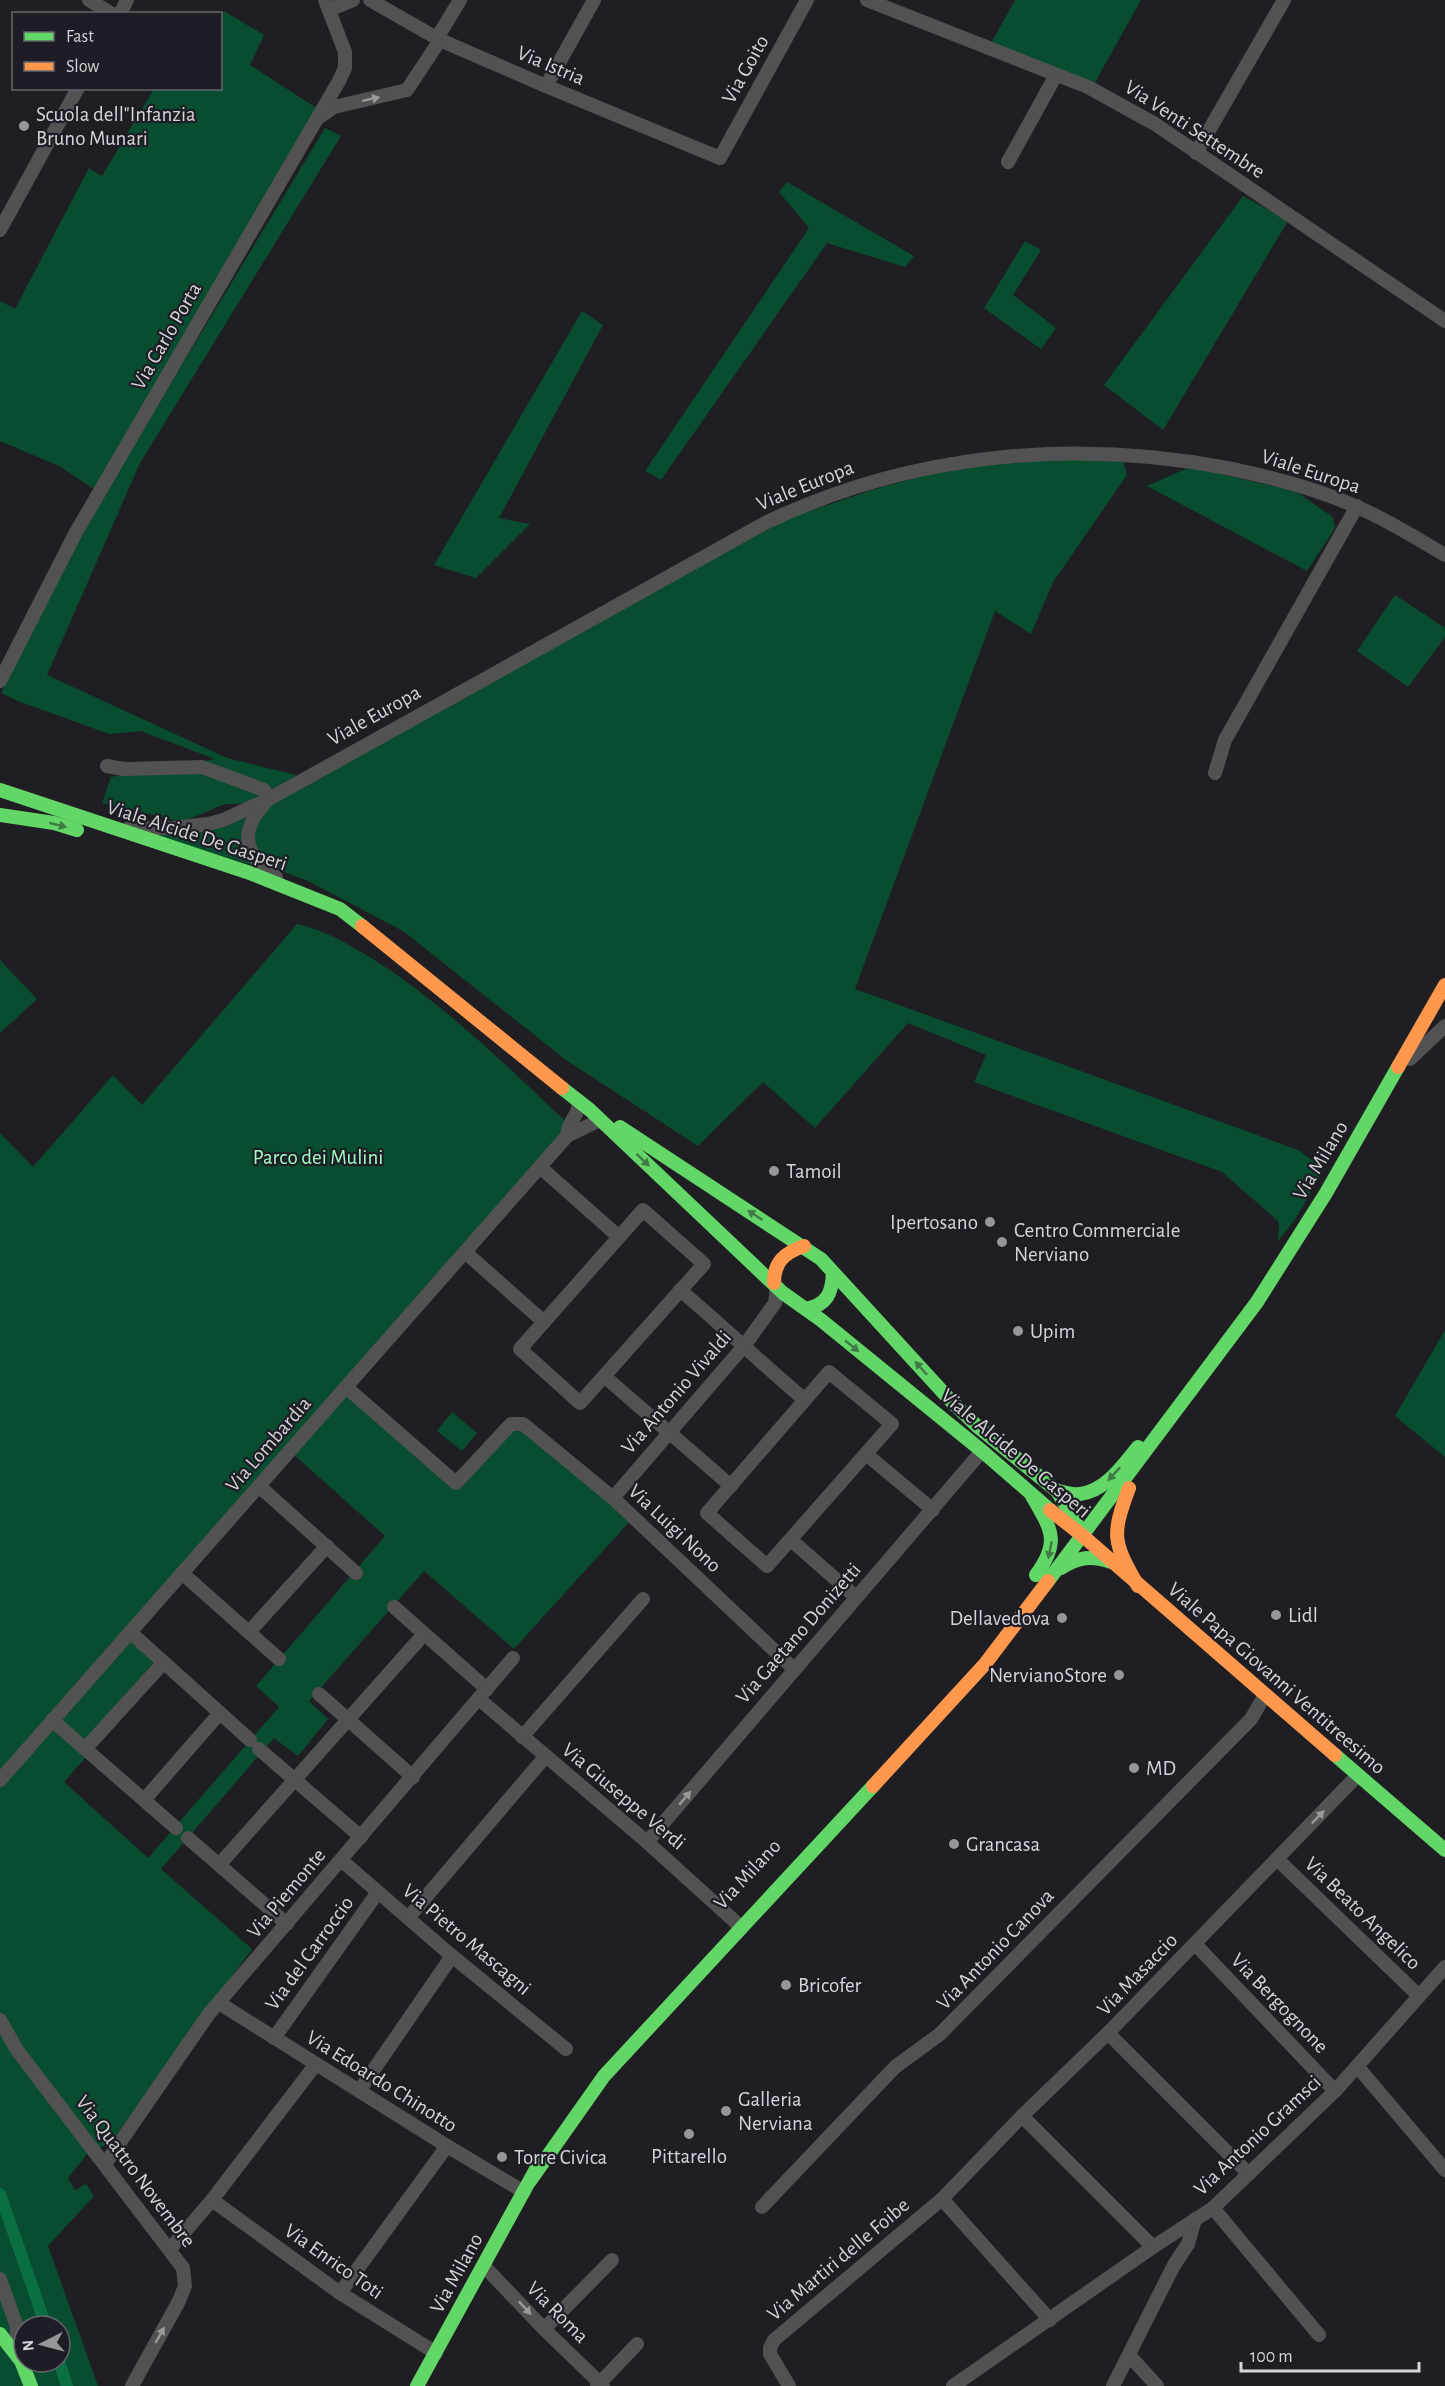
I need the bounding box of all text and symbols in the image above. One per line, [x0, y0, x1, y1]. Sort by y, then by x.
legend [12, 12, 222, 90]
text: Fast [66, 28, 94, 46]
street label: Via Goito [718, 32, 773, 107]
street label: Via Istria [514, 42, 588, 89]
text: Slow [66, 58, 99, 76]
street label: Via Venti Settembre [1121, 76, 1269, 182]
one-way arrow [362, 94, 380, 104]
place label: Scuola dell"Infanzia Bruno Munari [36, 104, 196, 149]
marker: Scuola dell"Infanzia Bruno Munari [17, 119, 31, 133]
street label: Via Carlo Porta [127, 279, 206, 393]
street label: Viale Europa [1259, 446, 1363, 497]
street label: Viale Europa [754, 456, 857, 514]
street label: Viale Europa [324, 681, 424, 750]
street label: Viale Alcide De Gasperi [104, 796, 290, 875]
one-way arrow [48, 820, 67, 830]
street label: Via Milano [1289, 1117, 1352, 1203]
park label: Parco dei Mulini [253, 1147, 383, 1168]
one-way arrow [635, 1153, 650, 1166]
place label: Tamoil [786, 1161, 842, 1182]
marker: Tamoil [767, 1164, 781, 1178]
one-way arrow [747, 1209, 764, 1220]
place label: Ipertosano [890, 1212, 978, 1233]
marker: Ipertosano [983, 1215, 997, 1229]
place label: Centro Commerciale Nerviano [1014, 1220, 1180, 1265]
marker: Centro Commerciale Nerviano [995, 1235, 1009, 1249]
place label: Upim [1030, 1321, 1075, 1342]
marker: Upim [1011, 1324, 1025, 1338]
street label: Via Antonio Vivaldi [617, 1327, 735, 1458]
one-way arrow [844, 1339, 859, 1351]
one-way arrow [915, 1361, 928, 1376]
street label: Viale Alcide De Gasperi [937, 1385, 1095, 1522]
street label: Via Lombardia [222, 1393, 315, 1496]
one-way arrow [1107, 1466, 1121, 1481]
street label: Via Luigi Nono [624, 1480, 725, 1576]
one-way arrow [1045, 1541, 1054, 1560]
street label: Via Gaetano Donizetti [732, 1559, 865, 1708]
street label: Viale Papa Giovanni Ventitreesimo [1164, 1578, 1389, 1778]
place label: Lidl [1288, 1605, 1318, 1626]
place label: Dellavedova [950, 1608, 1050, 1629]
marker: Lidl [1269, 1608, 1283, 1622]
marker: Dellavedova [1055, 1611, 1069, 1625]
place label: NervianoStore [989, 1665, 1107, 1686]
marker: NervianoStore [1112, 1668, 1126, 1682]
street label: Via Giuseppe Verdi [558, 1739, 689, 1854]
place label: MD [1146, 1758, 1176, 1779]
marker: MD [1127, 1761, 1141, 1775]
one-way arrow [678, 1791, 691, 1806]
one-way arrow [1310, 1811, 1324, 1825]
place label: Grancasa [966, 1834, 1040, 1855]
street label: Via Milano [710, 1835, 785, 1914]
marker: Grancasa [947, 1837, 961, 1851]
street label: Via Piemonte [243, 1845, 330, 1942]
street label: Via Beato Angelico [1301, 1853, 1425, 1974]
street label: Via Pietro Mascagni [398, 1880, 535, 1999]
street label: Via Antonio Canova [933, 1885, 1058, 2014]
street label: Via del Carroccio [261, 1892, 358, 2014]
street label: Via Masaccio [1093, 1929, 1181, 2019]
street label: Via Bergognone [1227, 1949, 1332, 2057]
place label: Bricofer [798, 1975, 862, 1996]
marker: Bricofer [779, 1978, 793, 1992]
street label: Via Edoardo Chinotto [303, 2027, 461, 2136]
street label: Via Antonio Gramsci [1190, 2071, 1325, 2199]
place label: Galleria Nerviana [738, 2089, 813, 2134]
street label: Via Quattro Novembre [72, 2092, 199, 2251]
marker: Galleria Nerviana [719, 2104, 733, 2118]
marker: Pittarello [682, 2127, 696, 2141]
place label: Pittarello [651, 2146, 727, 2167]
place label: Torre Civica [514, 2147, 608, 2168]
marker: Torre Civica [495, 2150, 509, 2164]
street label: Via Martiri delle Foibe [763, 2194, 913, 2325]
street label: Via Enrico Toti [280, 2220, 387, 2303]
street label: Via Milano [426, 2230, 487, 2317]
street label: Via Roma [523, 2277, 593, 2347]
one-way arrow [517, 2301, 531, 2315]
north arrow [12, 2314, 72, 2374]
one-way arrow [155, 2326, 165, 2343]
scale bar [1241, 2335, 1420, 2373]
text: N [20, 2339, 37, 2352]
text: 100 m [1250, 2348, 1293, 2366]

